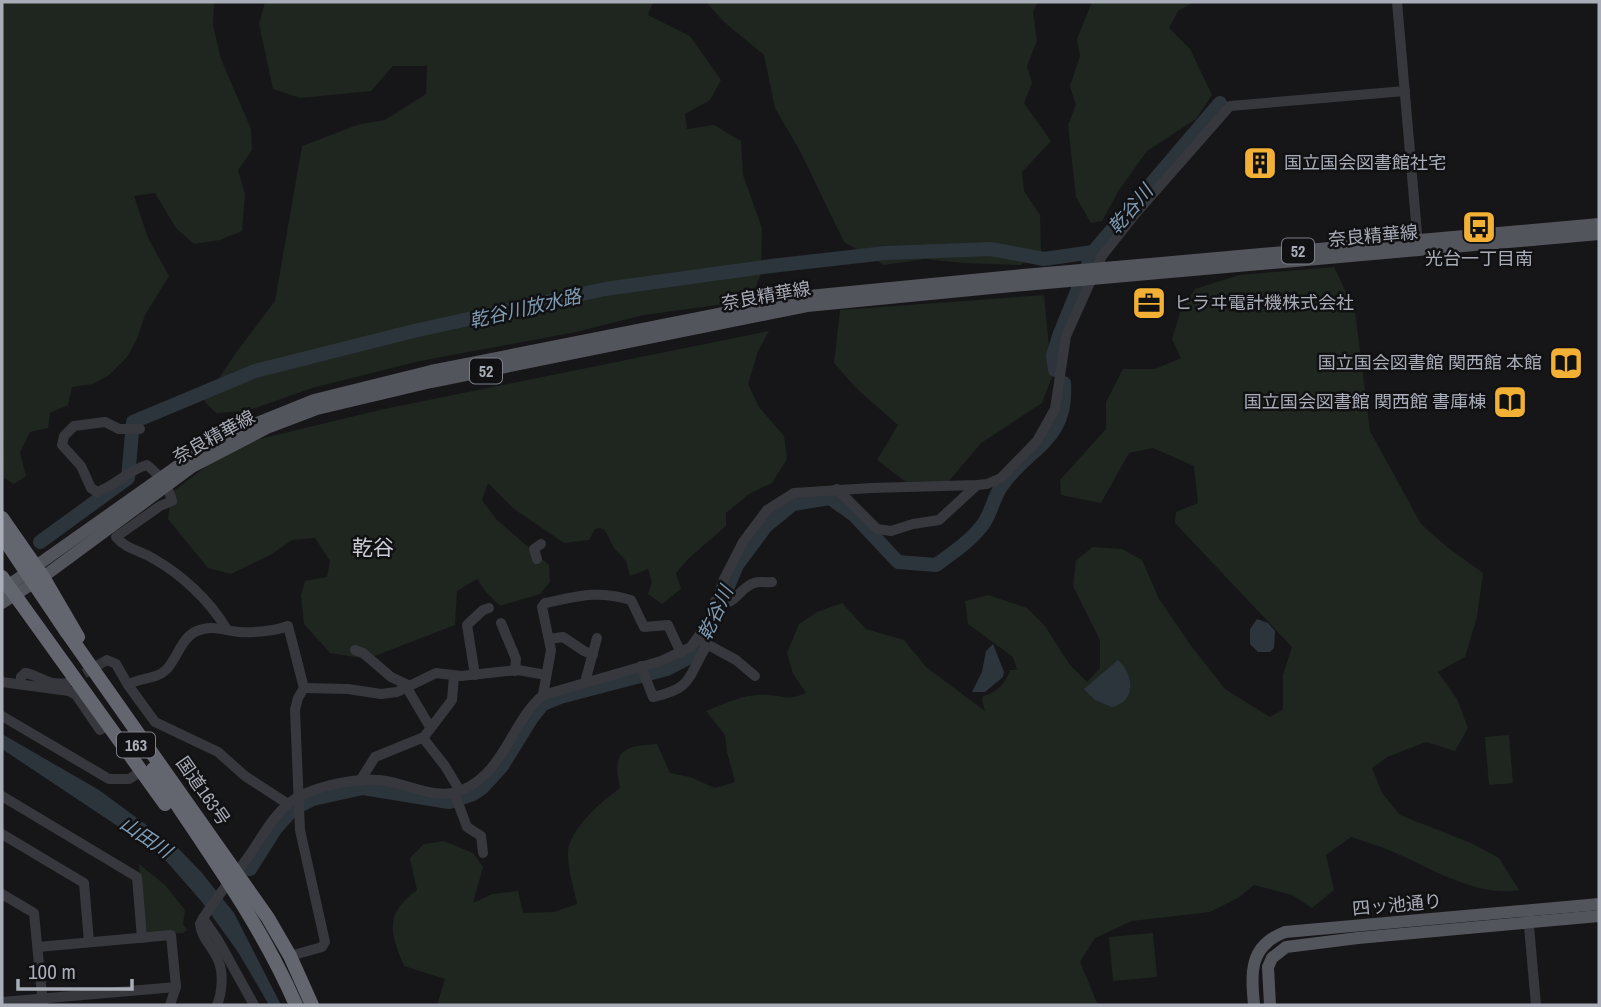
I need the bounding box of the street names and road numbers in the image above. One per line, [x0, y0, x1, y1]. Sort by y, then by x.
street label: 奈良精華線 [1327, 219, 1419, 252]
road number: 52 [1282, 238, 1314, 264]
street label: 奈良精華線 [719, 275, 812, 316]
road number: 52 [470, 358, 502, 384]
street label: 奈良精華線 [168, 404, 259, 469]
road number: 163 [117, 732, 155, 758]
street label: 国道163号 [171, 751, 236, 830]
street label: 四ッ池通り [1351, 888, 1443, 921]

